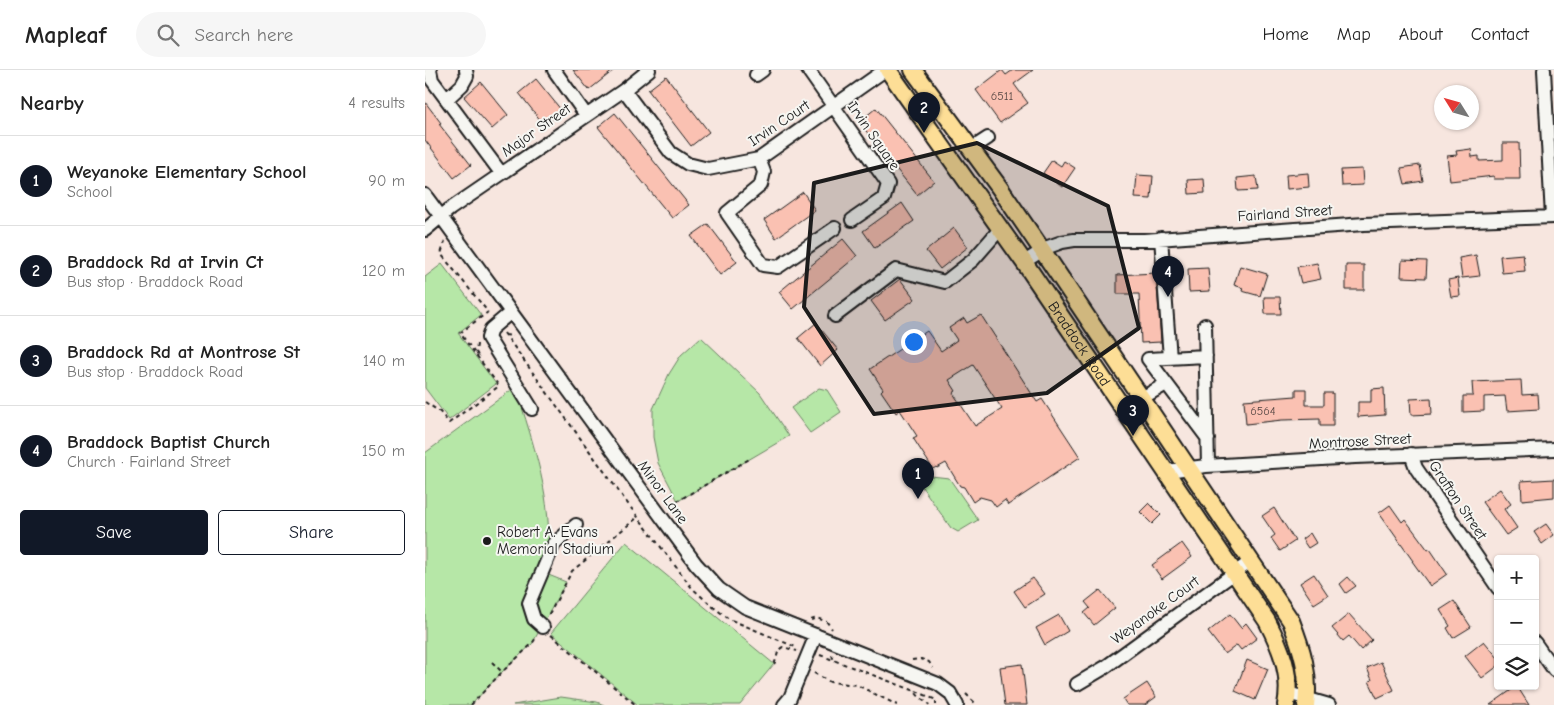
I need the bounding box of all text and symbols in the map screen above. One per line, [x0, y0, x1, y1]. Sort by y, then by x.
search box [136, 12, 486, 57]
text: Mapleaf [25, 21, 106, 49]
icon: search [154, 21, 182, 49]
text: Search here [194, 24, 293, 46]
text: Home [1262, 24, 1309, 45]
text: Map [1337, 24, 1371, 45]
text: About [1399, 24, 1443, 45]
text: Contact [1471, 24, 1529, 45]
north arrow [1434, 85, 1479, 130]
house number: 6511 [991, 89, 1014, 103]
text: Nearby [20, 91, 84, 115]
pin: 2 [908, 92, 940, 133]
text: 4 results [348, 94, 405, 112]
street label: Irvin Court [745, 96, 814, 150]
street label: Irvin Square [844, 98, 904, 174]
street label: Major Street [498, 99, 575, 160]
text: Weyanoke Elementary School [67, 161, 307, 183]
text: 1 [33, 172, 39, 190]
text: 90 m [368, 172, 405, 190]
text: School [67, 183, 113, 201]
street label: Fairland Street [1237, 201, 1334, 225]
text: Braddock Rd at Irvin Ct [67, 251, 263, 273]
pin: 4 [1152, 256, 1184, 297]
text: 2 [32, 262, 40, 280]
text: 120 m [362, 262, 405, 280]
text: Bus stop · Braddock Road [67, 273, 243, 291]
street label: Braddock Road [1044, 298, 1114, 390]
your location [901, 329, 927, 355]
text: Braddock Rd at Montrose St [67, 341, 300, 363]
text: 3 [32, 352, 40, 370]
text: 140 m [363, 352, 405, 370]
text: Bus stop · Braddock Road [67, 363, 243, 381]
pin: 3 [1117, 395, 1149, 436]
house number: 6564 [1250, 404, 1276, 418]
street label: Montrose Street [1308, 429, 1413, 453]
text: Braddock Baptist Church [67, 431, 270, 453]
text: 4 [32, 442, 40, 460]
text: 150 m [362, 442, 405, 460]
text: Church · Fairland Street [67, 453, 230, 471]
street label: Minor Lane [634, 457, 692, 528]
street label: Grafton Street [1425, 457, 1491, 543]
pin: 1 [902, 458, 934, 499]
button: Save [20, 510, 208, 555]
button: Share [218, 510, 405, 555]
place label: Robert A. Evans Memorial Stadium [497, 523, 614, 558]
marker: Robert A. Evans Memorial Stadium [481, 535, 493, 547]
map controls [1494, 555, 1539, 690]
button: + [1494, 555, 1539, 600]
street label: Weyanoke Court [1107, 572, 1203, 648]
button: − [1494, 600, 1539, 645]
button: layers [1494, 645, 1539, 690]

